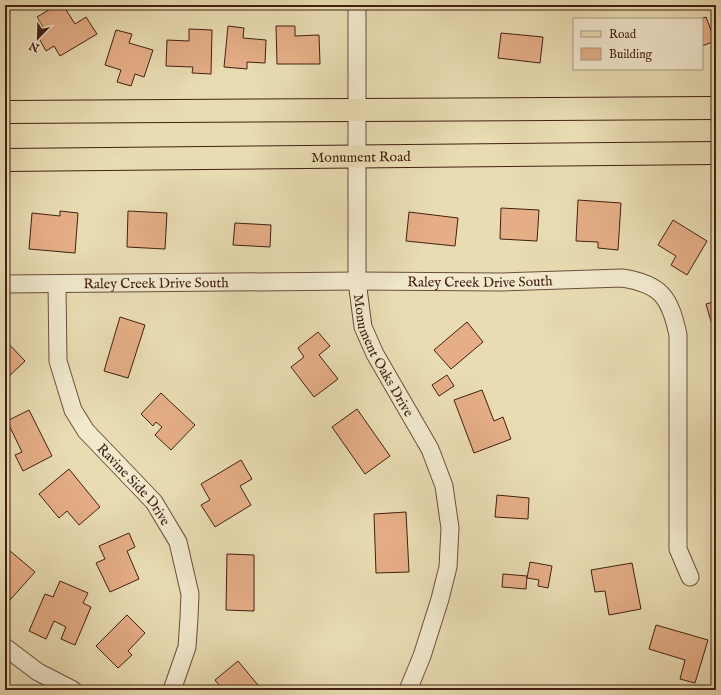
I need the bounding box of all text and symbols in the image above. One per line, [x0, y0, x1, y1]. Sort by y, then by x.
north arrow [18, 18, 58, 58]
legend [573, 18, 703, 70]
text: Road [609, 27, 637, 42]
text: N [27, 38, 43, 55]
text: Building [609, 47, 653, 62]
street label: Monument Road [311, 148, 411, 167]
street label: Raley Creek Drive South [407, 272, 553, 292]
street label: Raley Creek Drive South [83, 274, 229, 293]
street label: Monument Oaks Drive [349, 293, 418, 421]
street label: Ravine Side Drive [93, 440, 174, 530]

